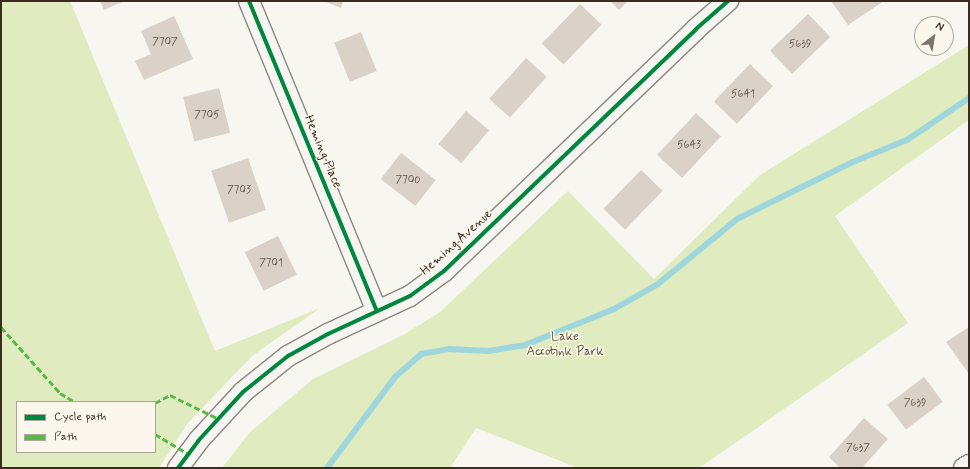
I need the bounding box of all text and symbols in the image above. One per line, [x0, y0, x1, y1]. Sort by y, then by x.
north arrow [914, 16, 954, 56]
text: N [933, 19, 946, 34]
house number: 7707 [152, 35, 178, 49]
house number: 5639 [789, 37, 811, 51]
house number: 5641 [731, 87, 755, 101]
house number: 7705 [194, 108, 220, 122]
street label: Heming Place [300, 113, 344, 191]
house number: 5643 [677, 138, 701, 152]
house number: 7700 [396, 173, 420, 187]
house number: 7703 [227, 183, 251, 197]
street label: Heming Avenue [418, 207, 496, 279]
house number: 7701 [259, 256, 283, 270]
park label: Lake Accotink Park [528, 330, 602, 361]
house number: 7639 [904, 396, 926, 410]
legend [16, 401, 156, 453]
text: Cycle path [54, 409, 106, 425]
text: Path [54, 429, 77, 445]
house number: 7637 [846, 441, 870, 455]

